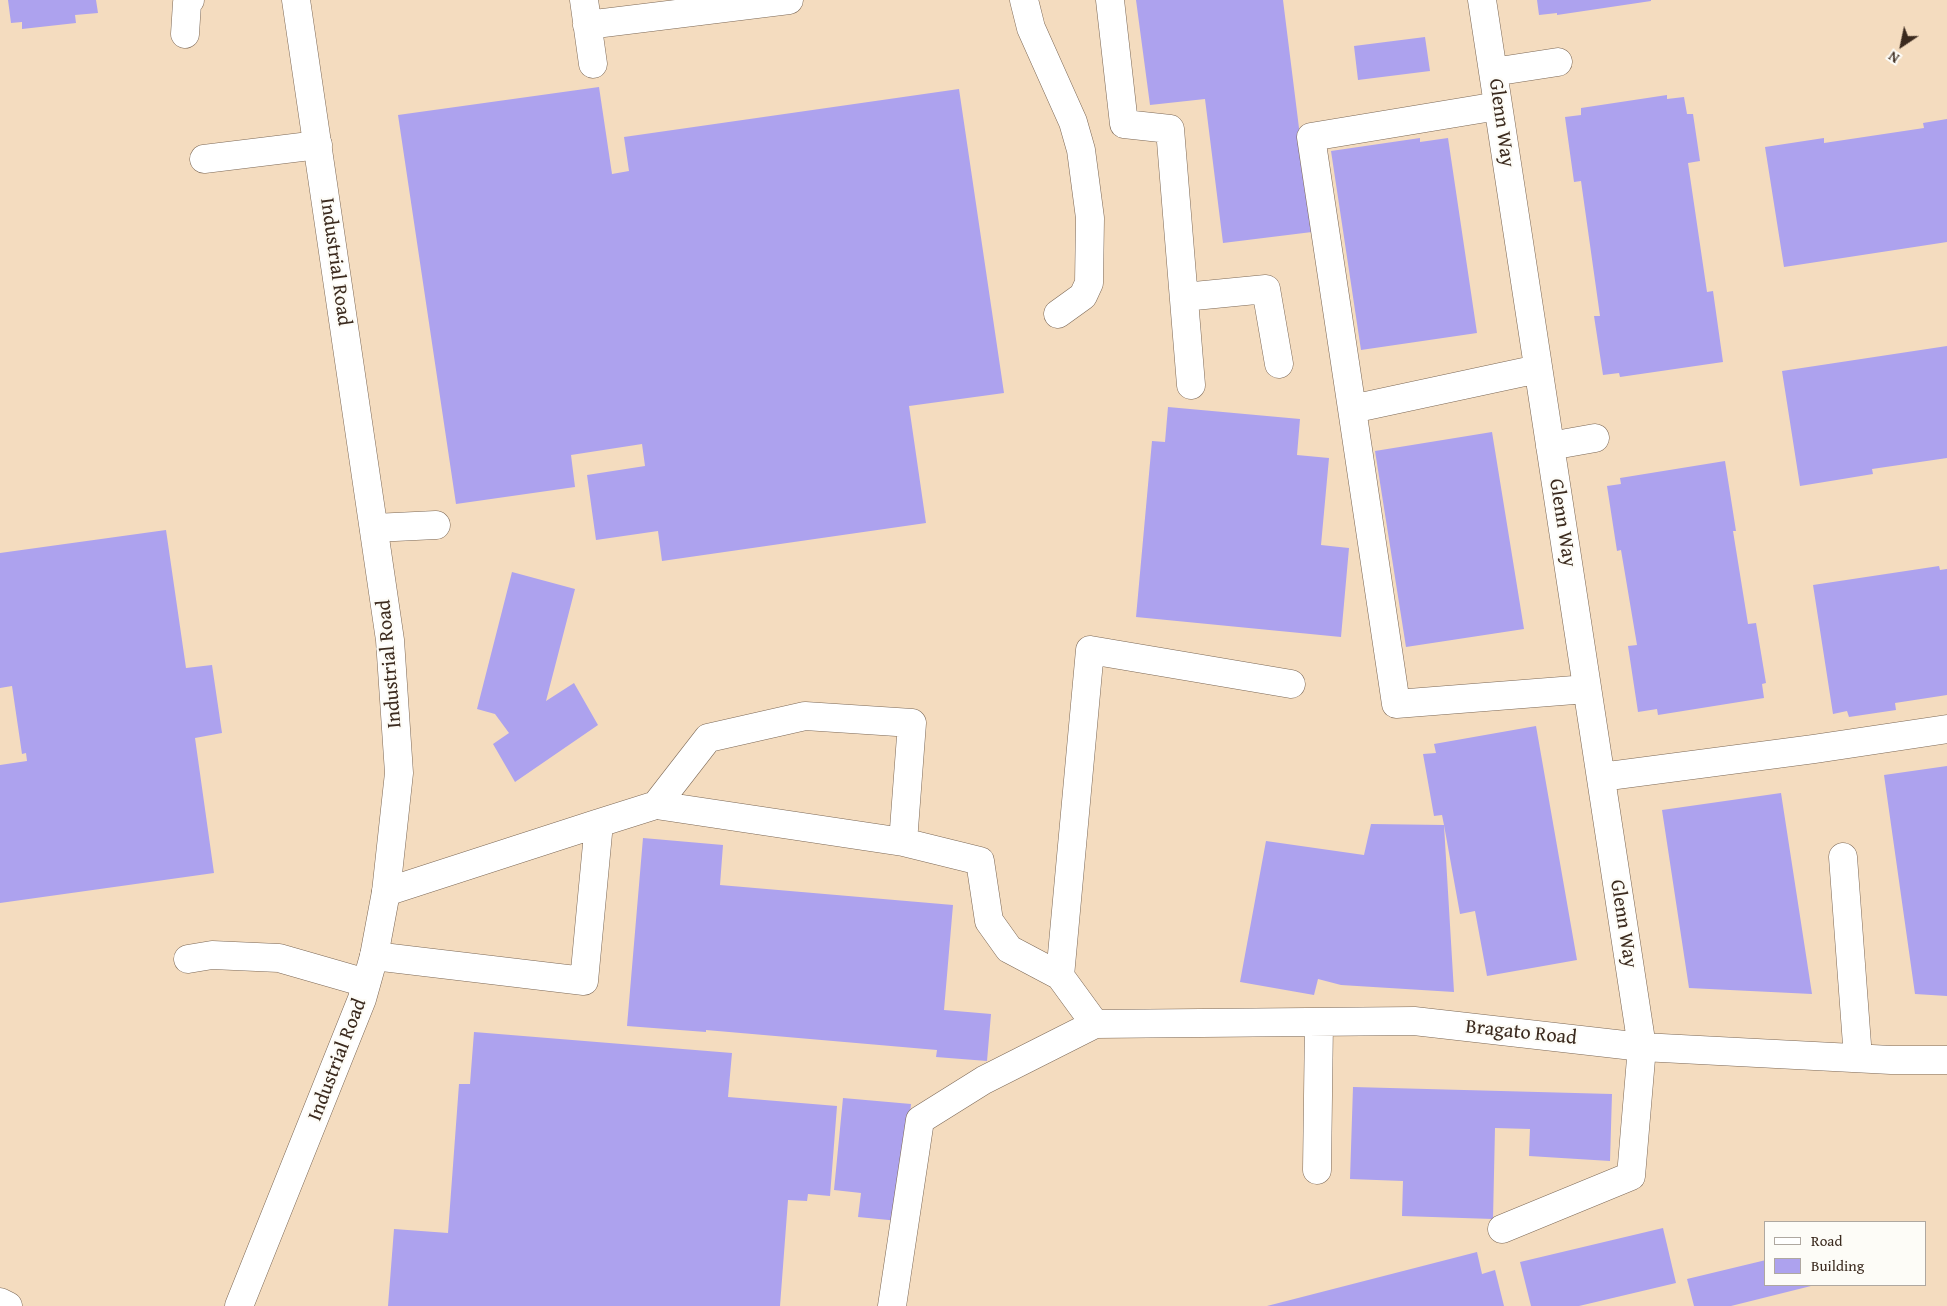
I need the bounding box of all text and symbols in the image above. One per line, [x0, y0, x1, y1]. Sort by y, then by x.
north arrow [1877, 20, 1927, 70]
text: N [1884, 47, 1903, 68]
street label: Glenn Way [1483, 77, 1519, 169]
street label: Industrial Road [314, 196, 356, 328]
street label: Glenn Way [1543, 477, 1581, 569]
street label: Industrial Road [372, 599, 408, 729]
street label: Glenn Way [1604, 878, 1642, 970]
street label: Industrial Road [304, 995, 372, 1125]
street label: Bragato Road [1464, 1015, 1578, 1051]
legend [1764, 1221, 1927, 1286]
text: Road [1811, 1230, 1842, 1251]
text: Building [1811, 1255, 1864, 1276]

